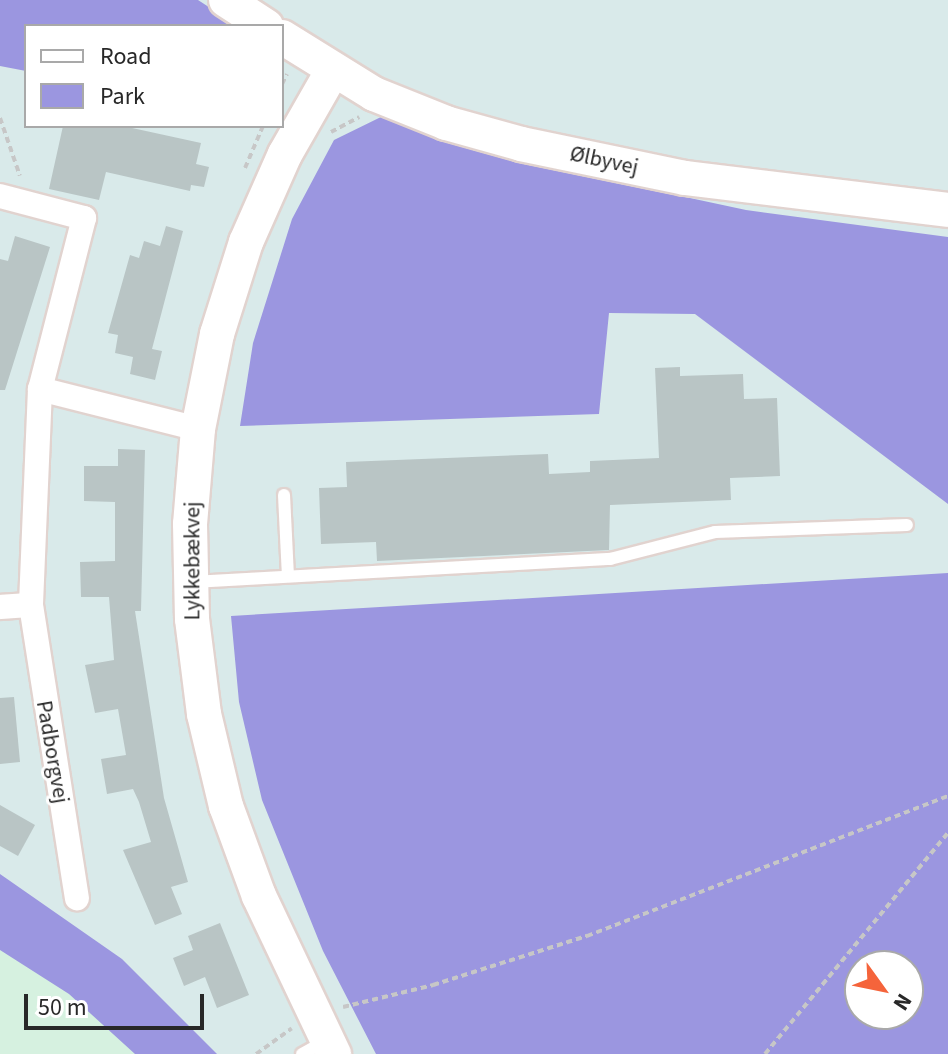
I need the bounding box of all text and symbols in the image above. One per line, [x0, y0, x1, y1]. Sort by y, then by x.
legend [24, 24, 284, 128]
text: Road [100, 39, 152, 74]
text: Park [100, 79, 145, 114]
street label: Ølbyvej [567, 141, 641, 181]
street label: Lykkebækvej [180, 502, 206, 620]
street label: Padborgvej [30, 699, 74, 805]
north arrow [844, 950, 924, 1030]
scale bar [28, 978, 208, 1028]
text: N [885, 987, 920, 1017]
text: 50 m [38, 990, 87, 1025]

